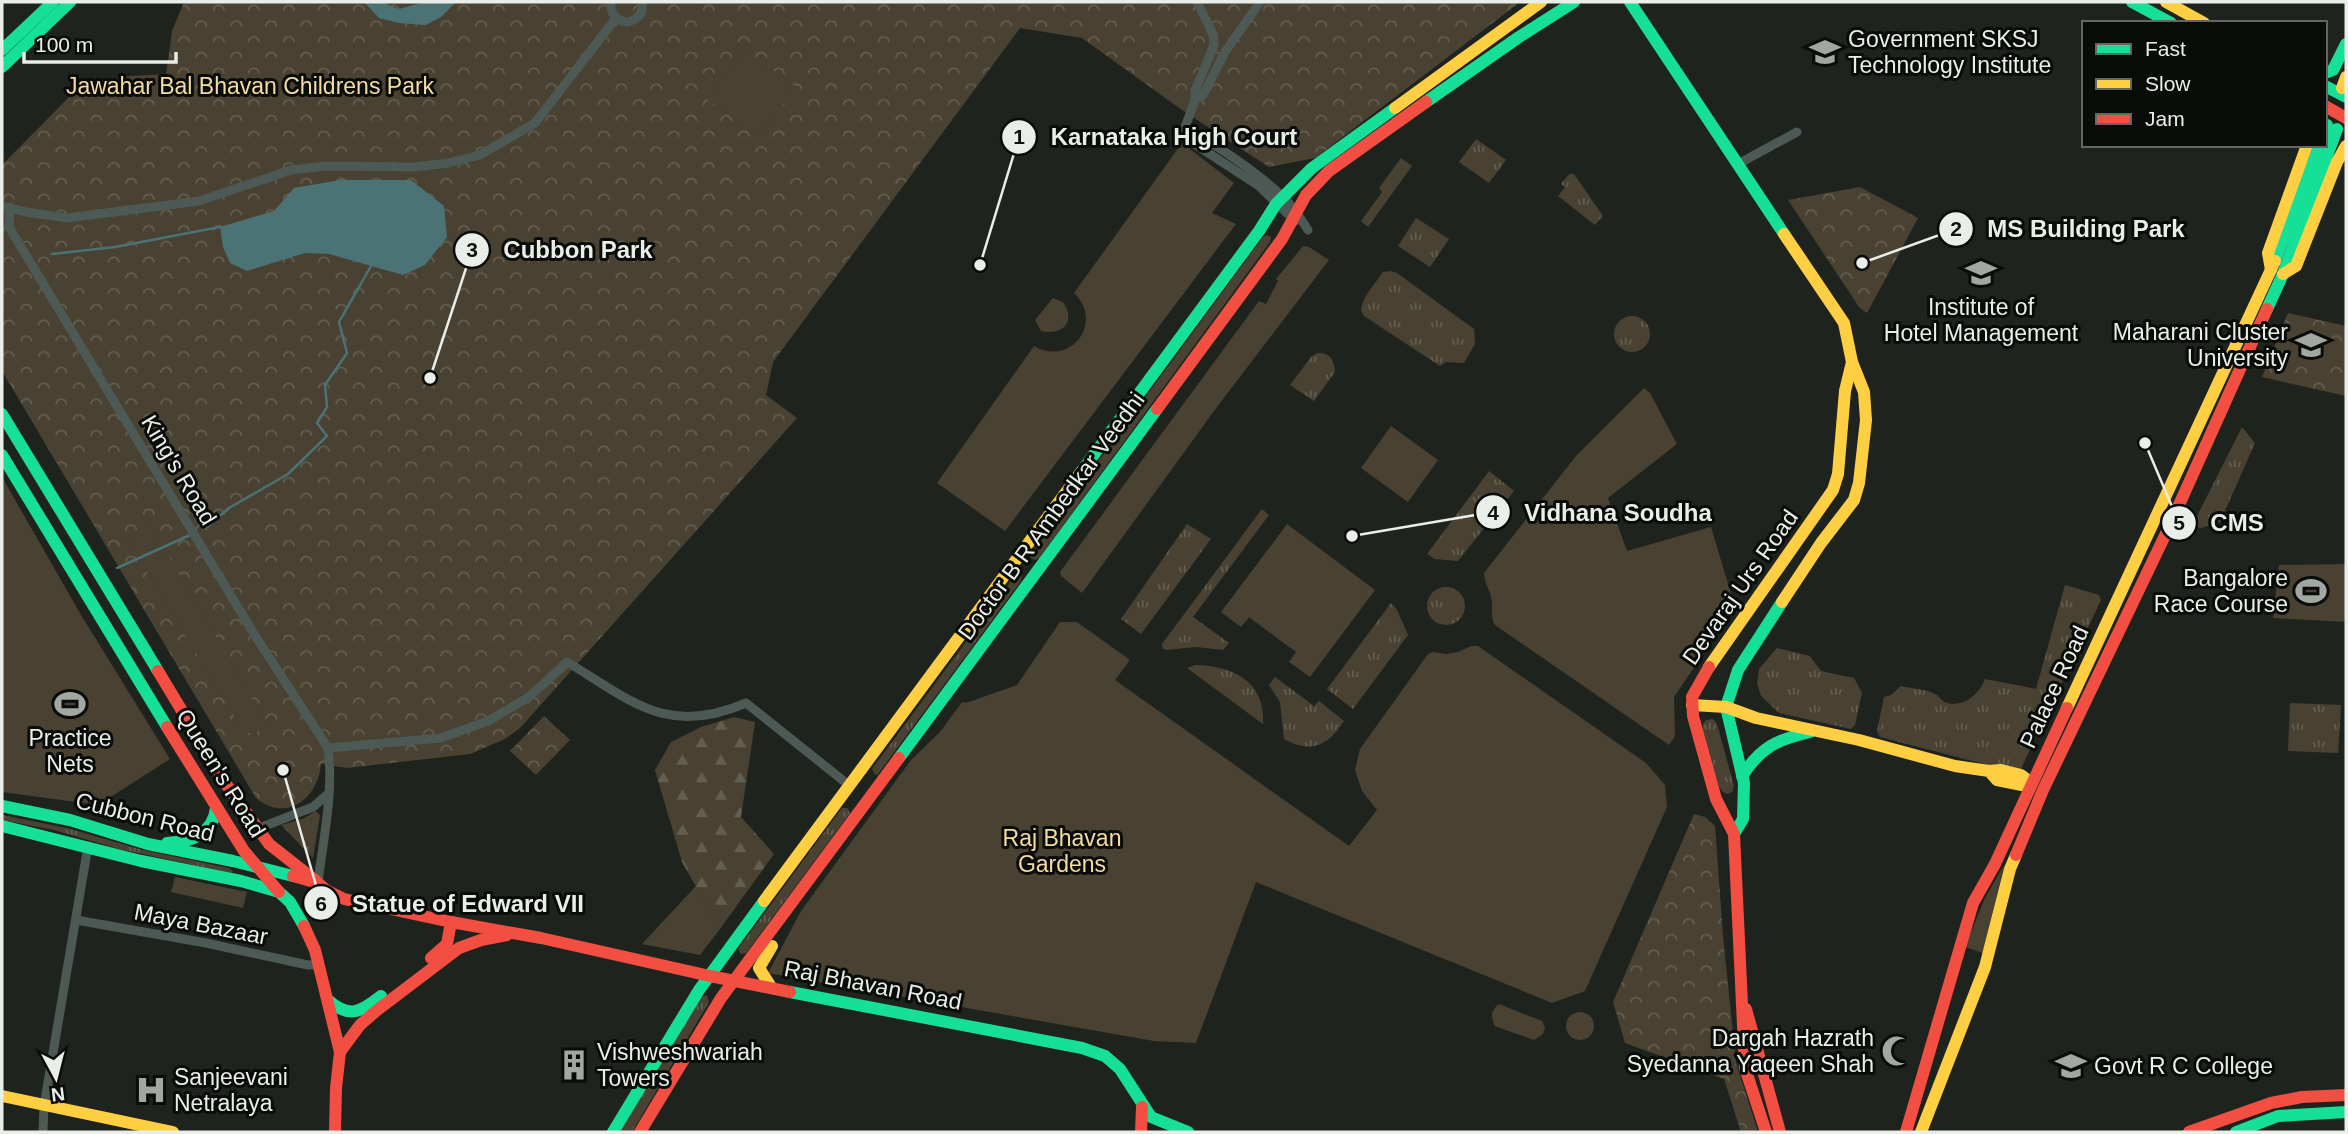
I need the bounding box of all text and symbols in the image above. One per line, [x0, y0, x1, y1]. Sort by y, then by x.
scale bar [24, 21, 177, 65]
legend [2082, 21, 2327, 147]
place label: Government SKSJ Technology Institute [1848, 26, 2051, 78]
text: 100 m [35, 33, 93, 56]
school or university icon: Government SKSJ Technology Institute [1808, 35, 1842, 69]
text: Fast [2145, 37, 2186, 60]
text: Slow [2145, 72, 2191, 95]
park label: Jawahar Bal Bhavan Childrens Park [66, 73, 435, 99]
text: Jam [2145, 107, 2185, 130]
callout: Karnataka High Court [1001, 115, 1311, 160]
text: Karnataka High Court [1051, 123, 1297, 150]
text: 1 [1013, 125, 1025, 148]
callout: MS Building Park [1939, 207, 2199, 252]
text: MS Building Park [1987, 215, 2185, 242]
text: 2 [1950, 217, 1962, 240]
callout: Cubbon Park [454, 227, 667, 272]
text: Cubbon Park [503, 236, 653, 263]
text: 3 [466, 238, 478, 261]
school or university icon: Institute of Hotel Management [1964, 256, 1998, 290]
place label: Institute of Hotel Management [1884, 294, 2079, 346]
place label: Maharani Cluster University [2113, 319, 2288, 371]
school or university icon: Maharani Cluster University [2294, 328, 2328, 362]
street label: Doctor B R Ambedkar Veedhi [953, 387, 1149, 645]
street label: King's Road [136, 410, 222, 530]
callout: Vidhana Soudha [1476, 490, 1726, 535]
text: Vidhana Soudha [1524, 499, 1712, 526]
callout: CMS [2161, 500, 2278, 545]
text: 4 [1487, 501, 1499, 524]
street label: Devaraj Urs Road [1677, 505, 1803, 669]
text: CMS [2210, 509, 2264, 536]
text: 5 [2173, 511, 2185, 534]
place label: Bangalore Race Course [2154, 565, 2288, 617]
sports icon: Bangalore Race Course [2294, 574, 2328, 608]
street label: Palace Road [2014, 622, 2094, 752]
sports icon: Practice Nets [53, 687, 87, 721]
street label: Queen's Road [171, 704, 271, 842]
place label: Practice Nets [28, 725, 112, 777]
street label: Cubbon Road [73, 787, 217, 847]
park label: Raj Bhavan Gardens [1003, 825, 1121, 877]
callout: Statue of Edward VII [303, 881, 598, 926]
text: Statue of Edward VII [352, 890, 584, 917]
text: 6 [315, 892, 327, 915]
street label: Maya Bazaar [132, 898, 270, 950]
street label: Raj Bhavan Road [782, 955, 964, 1015]
place label: Dargah Hazrath Syedanna Yaqeen Shah [1627, 1025, 1874, 1077]
mosque icon: Dargah Hazrath Syedanna Yaqeen Shah [1880, 1034, 1914, 1068]
place label: Vishweshwariah Towers [597, 1039, 763, 1091]
north arrow [21, 1043, 91, 1113]
building icon: Vishweshwariah Towers [557, 1048, 591, 1082]
school or university icon: Govt R C College [2054, 1049, 2088, 1083]
place label: Govt R C College [2094, 1053, 2273, 1079]
place label: Sanjeevani Netralaya [174, 1064, 288, 1116]
hospital icon: Sanjeevani Netralaya [134, 1073, 168, 1107]
text: N [50, 1083, 66, 1106]

